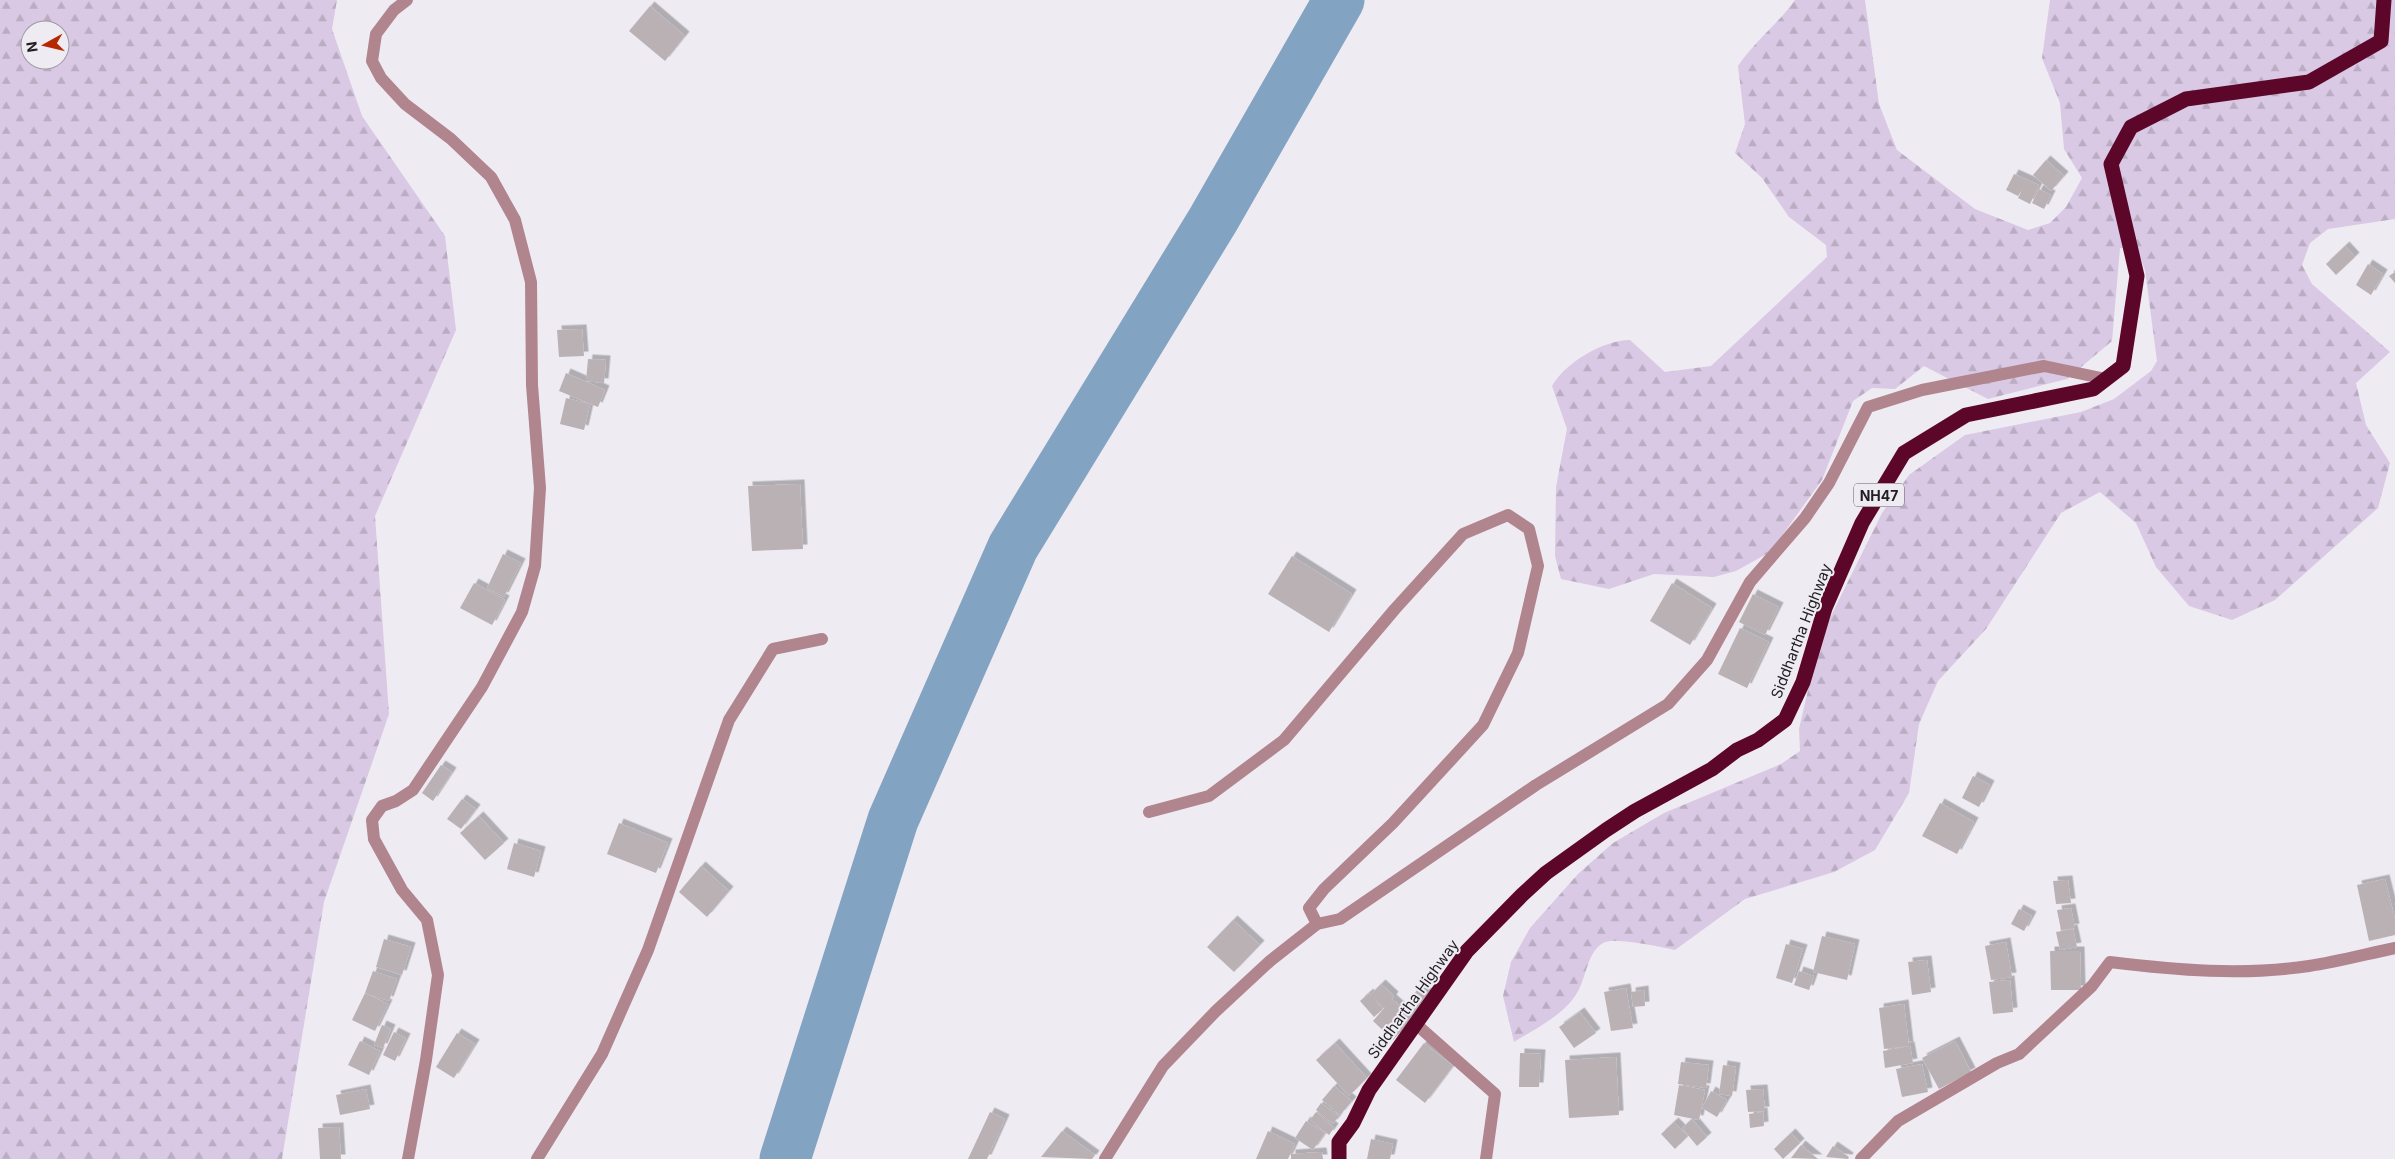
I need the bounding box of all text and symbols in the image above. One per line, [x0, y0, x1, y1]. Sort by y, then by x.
north arrow [20, 20, 70, 70]
text: N [22, 40, 41, 53]
road number: NH47 [1854, 484, 1904, 506]
street label: Siddhartha Highway [1767, 560, 1836, 701]
street label: Siddhartha Highway [1363, 935, 1463, 1062]

